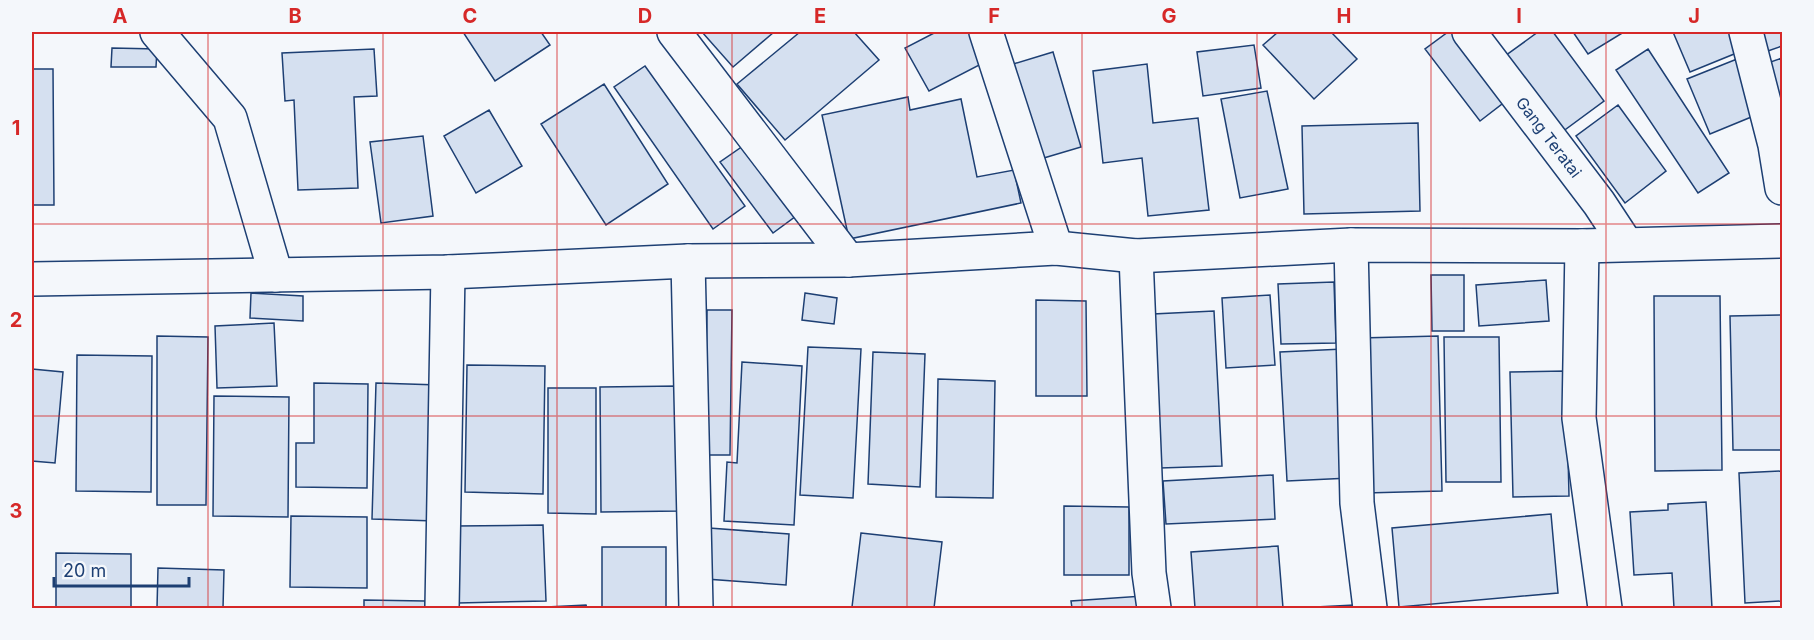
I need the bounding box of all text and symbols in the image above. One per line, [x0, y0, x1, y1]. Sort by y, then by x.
text: A [113, 4, 128, 28]
text: B [288, 4, 302, 28]
text: C [463, 4, 477, 28]
text: D [638, 4, 652, 28]
text: E [814, 4, 826, 28]
text: F [988, 4, 1000, 28]
text: G [1161, 4, 1177, 28]
text: H [1337, 4, 1351, 28]
text: I [1516, 4, 1522, 28]
text: J [1688, 4, 1700, 28]
street label: Gang Teratai [1512, 93, 1586, 181]
text: 1 [12, 116, 20, 140]
text: 2 [10, 308, 22, 332]
text: 3 [10, 499, 22, 523]
scale bar [54, 550, 189, 588]
text: 20 m [63, 560, 106, 581]

